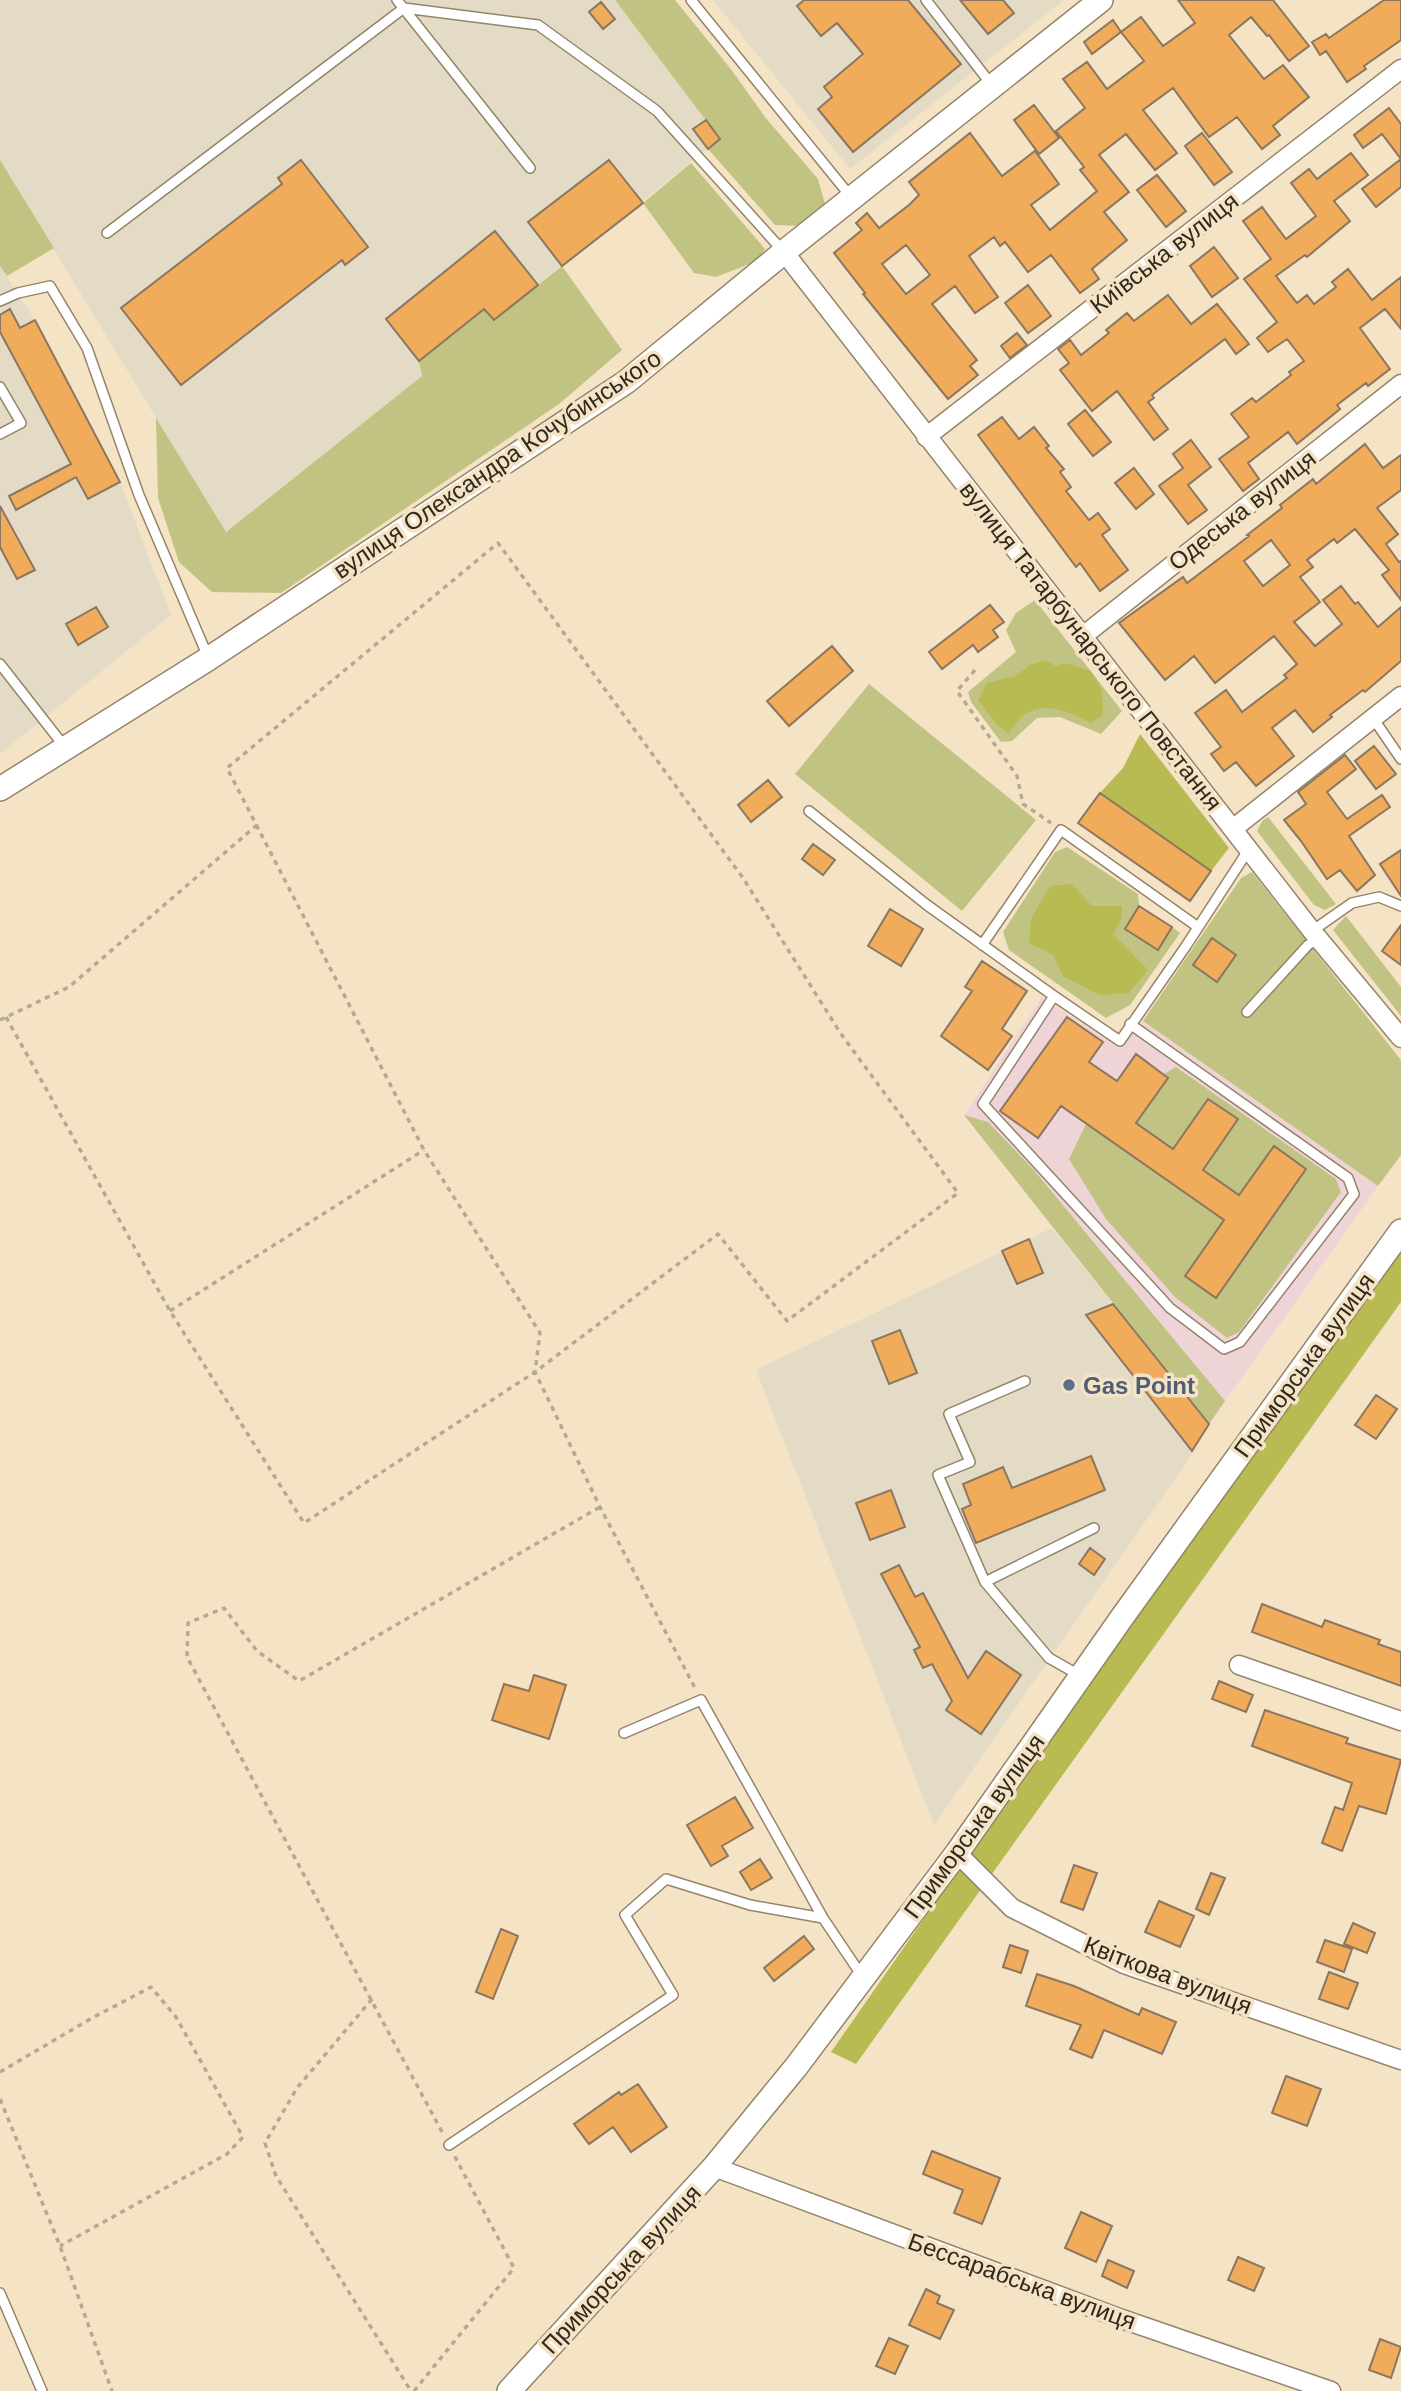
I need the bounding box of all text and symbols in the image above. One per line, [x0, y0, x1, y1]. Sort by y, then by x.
street label: Київська вулиця [1085, 187, 1243, 319]
street label: вулиця Олександра Кочубинського [328, 344, 666, 584]
street label: Одеська вулиця [1163, 444, 1321, 576]
street label: вулиця Татарбунарського Повстання [954, 477, 1228, 815]
street label: Приморська вулиця [1228, 1268, 1380, 1462]
place label: Gas Point [1083, 1372, 1195, 1399]
marker: Gas Point [1061, 1377, 1077, 1393]
street label: Приморська вулиця [898, 1729, 1050, 1923]
street label: Квіткова вулиця [1080, 1931, 1256, 2019]
street label: Приморська вулиця [536, 2179, 706, 2359]
street label: Бессарабська вулиця [905, 2227, 1139, 2335]

